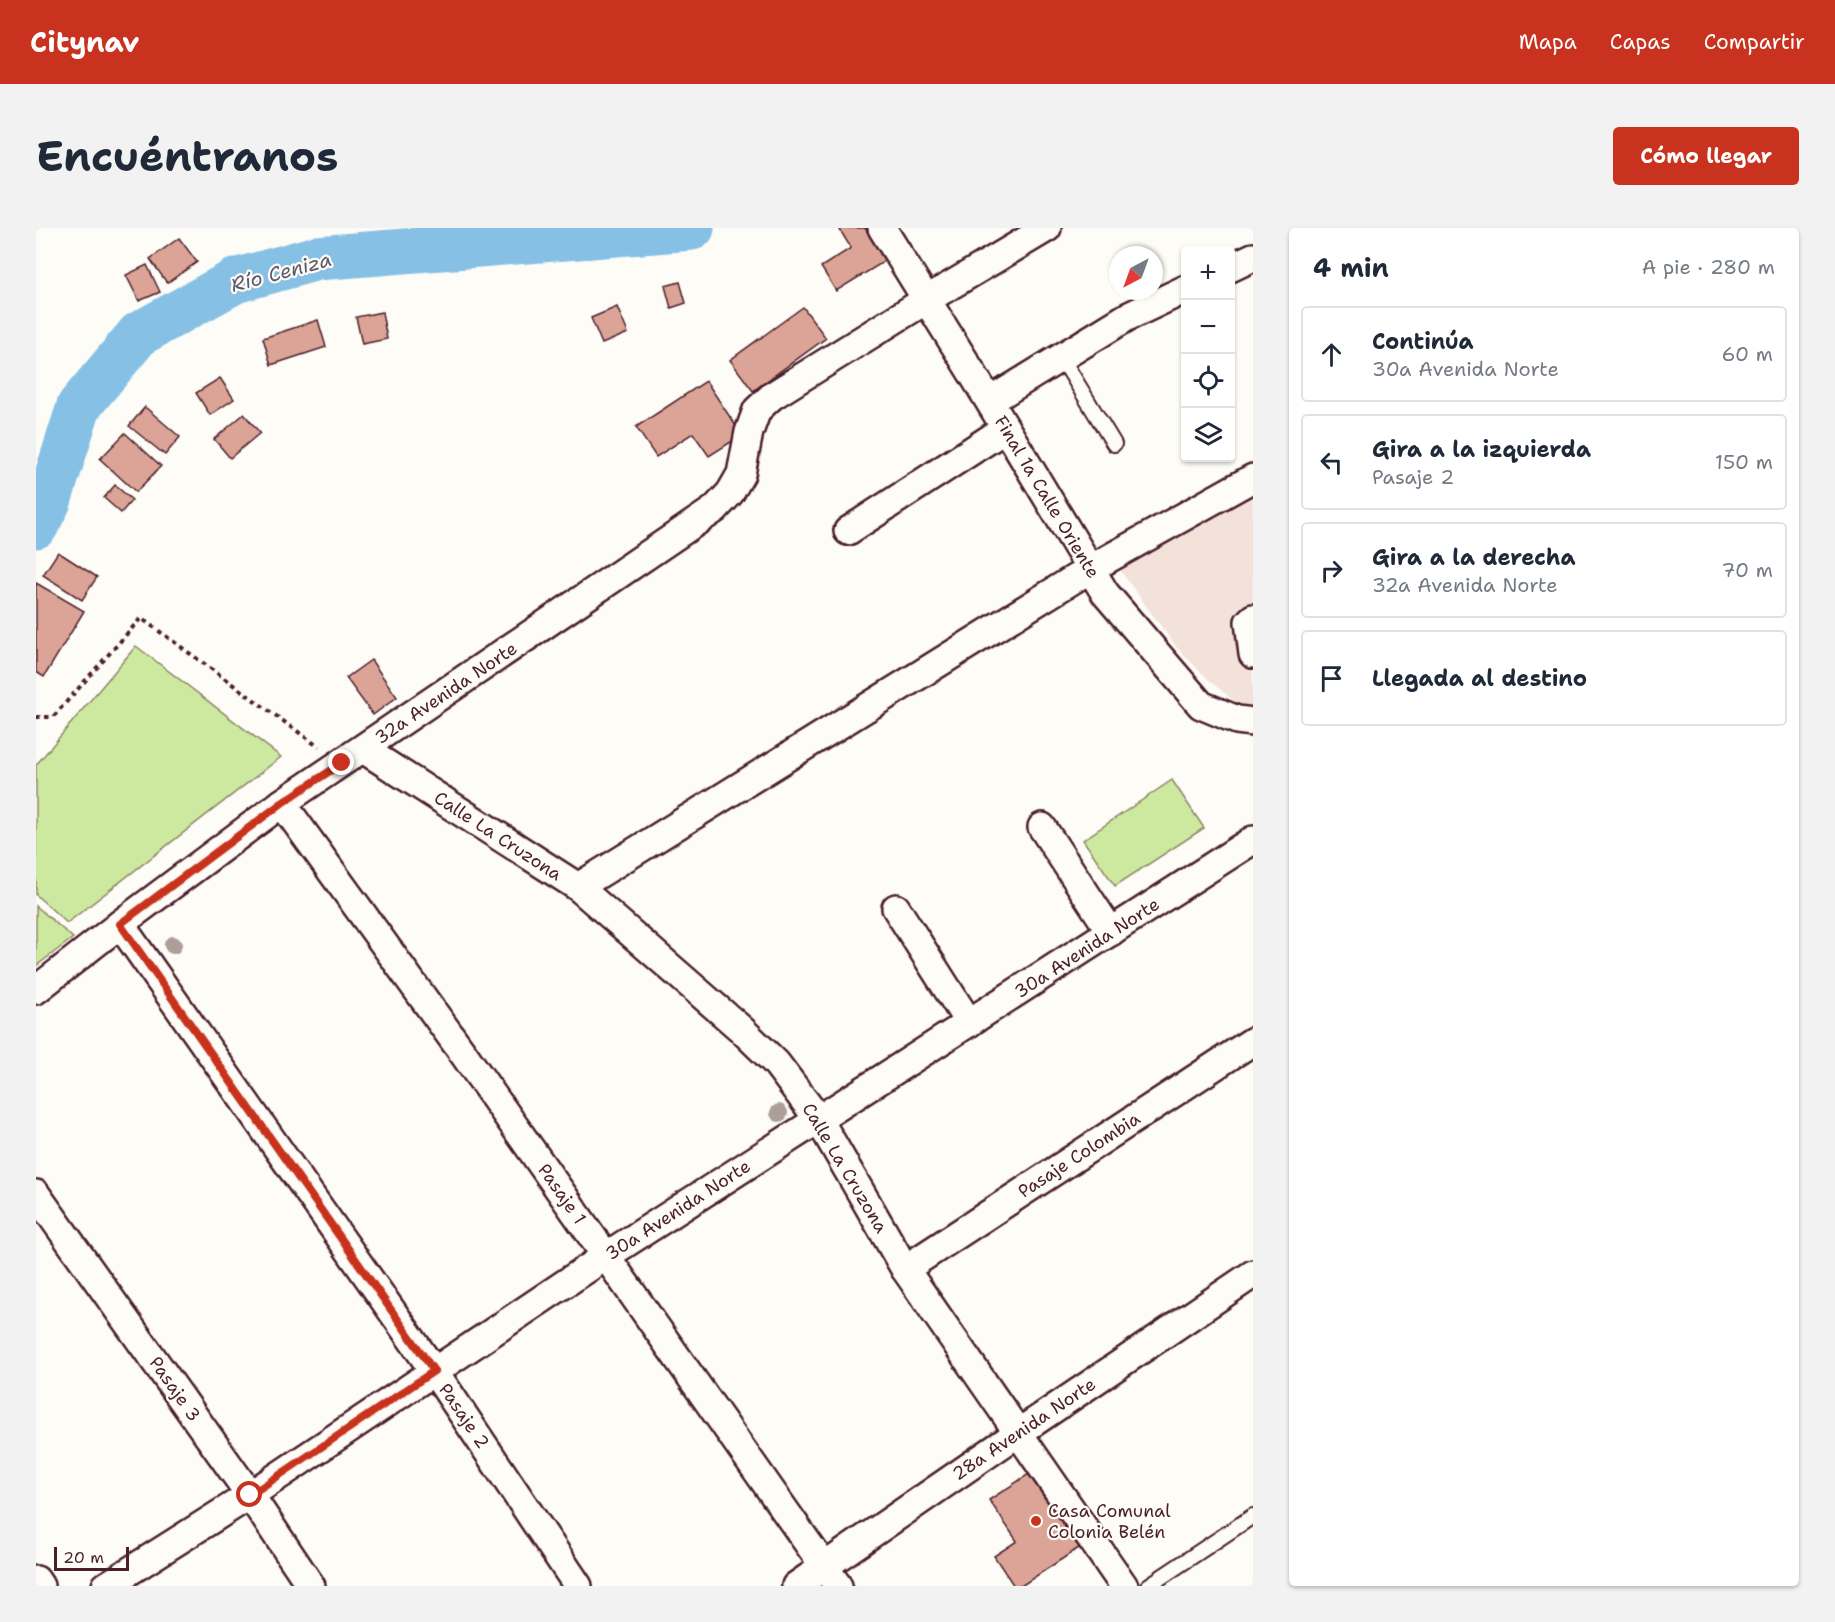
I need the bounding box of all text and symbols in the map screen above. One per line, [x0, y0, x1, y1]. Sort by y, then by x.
text: Citynav [30, 23, 139, 61]
text: Mapa [1519, 28, 1577, 56]
text: Capas [1610, 28, 1671, 56]
text: Compartir [1704, 28, 1805, 56]
button: Cómo llegar [1613, 127, 1799, 185]
text: Encuéntranos [36, 128, 338, 184]
water label: Río Ceniza [228, 246, 334, 298]
north arrow [1109, 246, 1163, 300]
map controls [1181, 246, 1235, 462]
button: + [1181, 246, 1235, 300]
text: 4 min [1313, 250, 1389, 285]
text: A pie · 280 m [1642, 254, 1775, 280]
button: − [1181, 300, 1235, 354]
text: Continúa [1372, 327, 1474, 356]
icon: ahead [1315, 338, 1348, 371]
text: 60 m [1721, 341, 1773, 367]
button: locate [1181, 354, 1235, 408]
text: 30a Avenida Norte [1372, 356, 1559, 382]
button: layers [1181, 408, 1235, 462]
street label: Final 1a Calle Oriente [989, 411, 1105, 583]
text: Gira a la izquierda [1372, 435, 1591, 464]
icon: left [1315, 446, 1348, 479]
text: 150 m [1715, 449, 1773, 475]
text: Pasaje 2 [1372, 464, 1454, 490]
text: Gira a la derecha [1372, 543, 1576, 572]
icon: right [1315, 554, 1348, 587]
text: 70 m [1721, 557, 1773, 583]
text: 32a Avenida Norte [1372, 572, 1558, 598]
street label: 32a Avenida Norte [370, 636, 522, 750]
icon: arrive [1315, 662, 1348, 695]
text: Llegada al destino [1372, 664, 1587, 693]
route end [328, 749, 354, 775]
street label: Calle La Cruzona [430, 786, 566, 886]
street label: 30a Avenida Norte [1010, 892, 1164, 1004]
street label: Calle La Cruzona [797, 1099, 893, 1237]
street label: Pasaje Colombia [1013, 1107, 1145, 1203]
street label: 30a Avenida Norte [601, 1154, 755, 1266]
street label: Pasaje 1 [532, 1159, 592, 1229]
street label: Pasaje 3 [144, 1352, 206, 1426]
street label: 28a Avenida Norte [948, 1372, 1100, 1486]
street label: Pasaje 2 [433, 1379, 495, 1453]
route start [236, 1481, 262, 1507]
place label: Casa Comunal Colonia Belén [1048, 1499, 1171, 1544]
marker: Casa Comunal Colonia Belén [1029, 1514, 1043, 1528]
scale bar [54, 1544, 129, 1572]
text: 20 m [63, 1547, 104, 1568]

